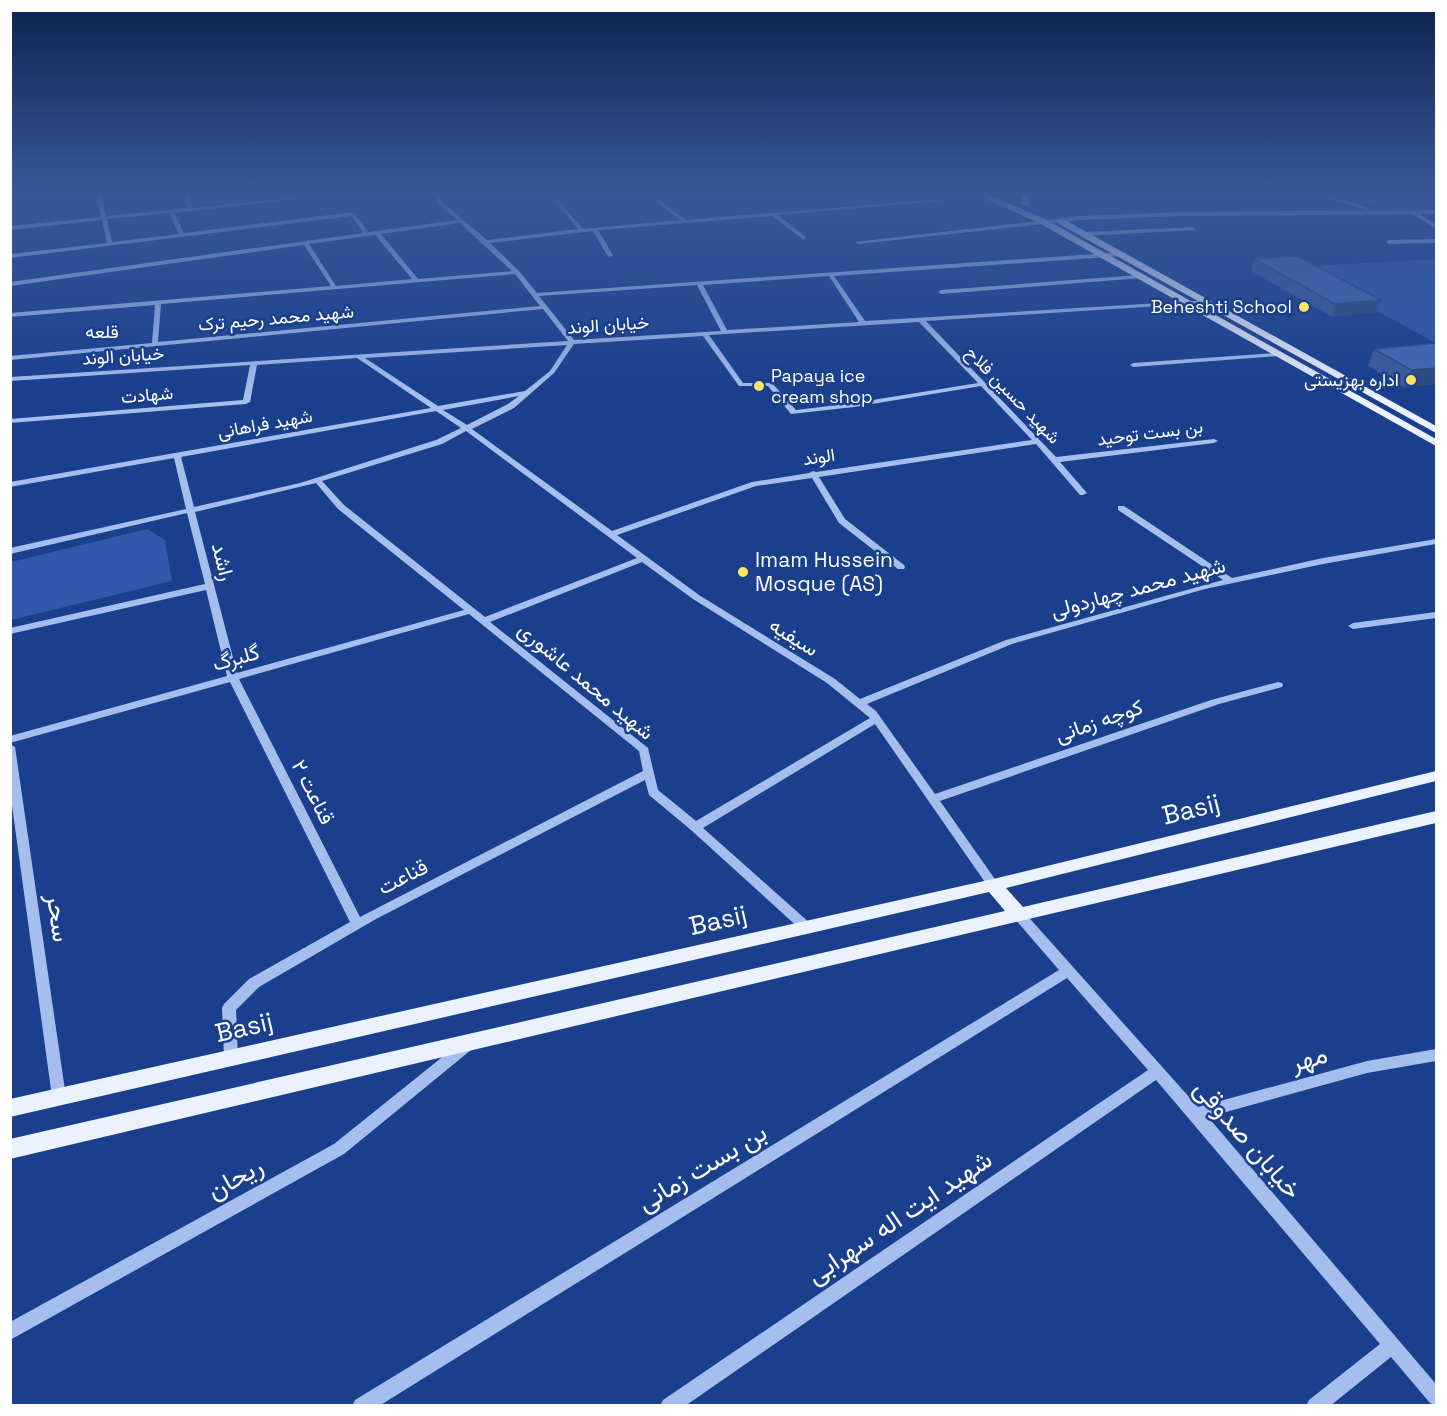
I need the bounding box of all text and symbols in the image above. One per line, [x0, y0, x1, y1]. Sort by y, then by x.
place label: Beheshti School [1151, 295, 1292, 318]
street label: شهید محمد رحیم ترک [197, 299, 355, 337]
marker: Beheshti School [1297, 300, 1311, 314]
street label: خیابان الوند [566, 310, 650, 339]
district label: قلعه [85, 320, 119, 343]
street label: خیابان الوند [81, 341, 165, 370]
street label: شهید حسین فلاح [960, 341, 1066, 449]
place label: Papaya ice cream shop [771, 364, 873, 408]
place label: اداره بهزیستی [1304, 368, 1399, 391]
marker: اداره بهزیستی [1404, 373, 1418, 387]
marker: Papaya ice cream shop [752, 379, 766, 393]
street label: شهادت [120, 381, 174, 408]
street label: شهید فراهانی [216, 404, 314, 443]
street label: بن بست توحید [1096, 415, 1204, 450]
street label: الوند [801, 443, 836, 470]
street label: راشد [206, 540, 241, 584]
place label: Imam Hussein Mosque (AS) [755, 546, 893, 597]
street label: شهید محمد چهاردولی [1047, 551, 1229, 625]
marker: Imam Hussein Mosque (AS) [736, 565, 750, 579]
street label: سیفیه [765, 611, 824, 662]
street label: شهید محمد عاشوری [513, 616, 660, 745]
street label: گلبرگ [209, 638, 263, 677]
street label: کوچه زمانی [1051, 693, 1147, 749]
street label: قناعت ۲ [286, 755, 341, 829]
street label: Basij [1158, 785, 1224, 833]
street label: قناعت [373, 853, 432, 901]
street label: سحر [39, 891, 79, 944]
street label: Basij [686, 897, 750, 943]
street label: Basij [212, 1004, 276, 1050]
street label: مهر [1286, 1037, 1331, 1080]
street label: خیابان صدوقی [1187, 1072, 1309, 1206]
street label: بن بست زمانی [631, 1115, 773, 1219]
street label: شهید ایت اله سهرابی [800, 1142, 998, 1292]
street label: ریحان [201, 1149, 269, 1207]

